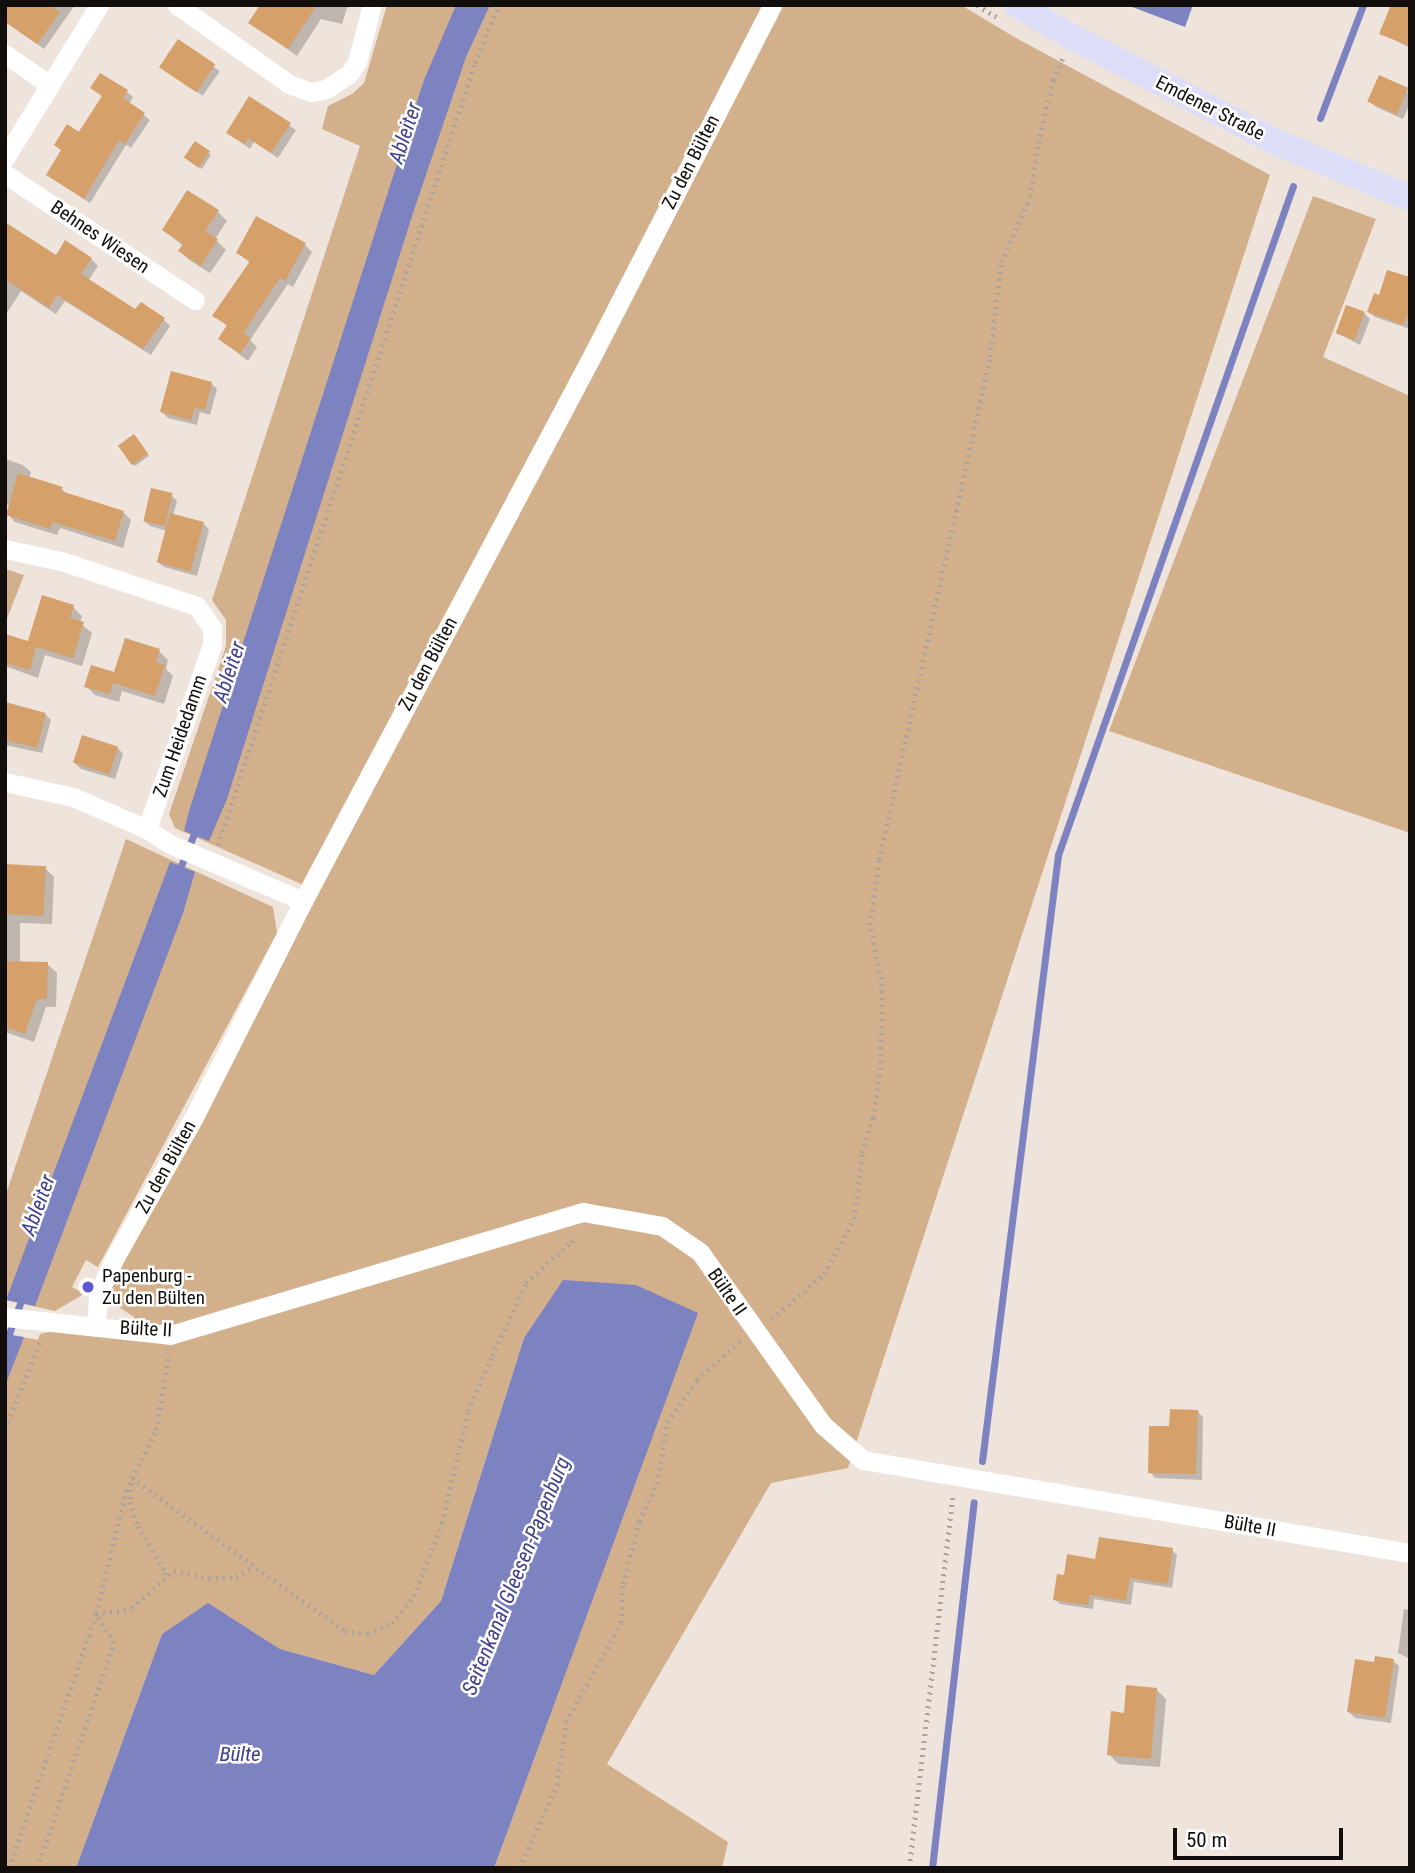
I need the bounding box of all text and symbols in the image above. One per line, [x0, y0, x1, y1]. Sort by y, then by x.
street label: Emdener Straße [1152, 71, 1268, 145]
water label: Ableiter [383, 99, 427, 167]
street label: Zu den Bülten [657, 111, 725, 213]
street label: Behnes Wiesen [46, 196, 154, 278]
street label: Zu den Bülten [394, 613, 462, 715]
water label: Ableiter [207, 638, 251, 706]
street label: Zum Heidedamm [148, 672, 212, 800]
street label: Zu den Bülten [131, 1116, 201, 1218]
water label: Ableiter [15, 1171, 61, 1239]
street label: Bülte II [703, 1264, 751, 1320]
place label: Papenburg - Zu den Bülten [102, 1265, 205, 1309]
marker: Papenburg - Zu den Bülten [80, 1279, 96, 1295]
street label: Bülte II [119, 1316, 173, 1342]
water label: Seitenkanal Gleesen-Papenburg [457, 1453, 575, 1699]
street label: Bülte II [1222, 1510, 1278, 1542]
water label: Bülte [219, 1741, 261, 1767]
scale bar [1177, 1814, 1347, 1858]
text: 50 m [1186, 1828, 1227, 1852]

